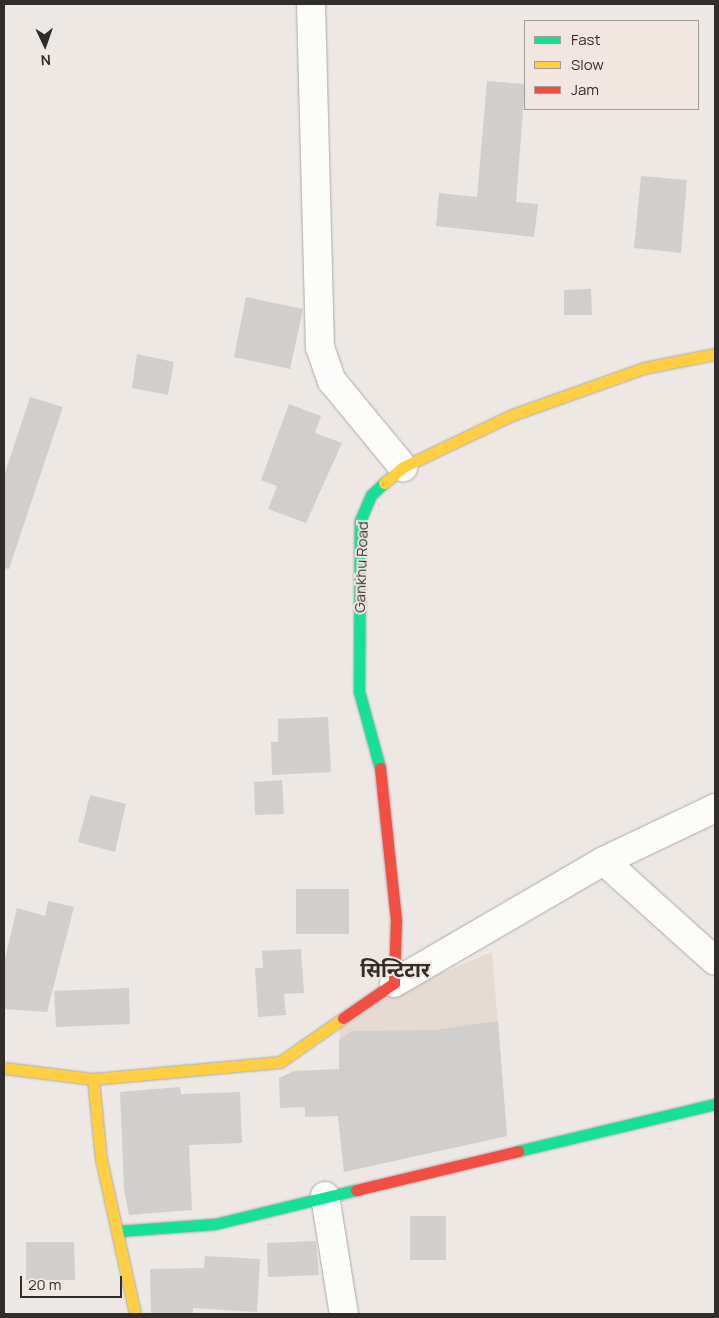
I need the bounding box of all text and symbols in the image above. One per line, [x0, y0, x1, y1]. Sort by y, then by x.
north arrow [20, 20, 70, 70]
legend [524, 20, 699, 110]
text: Fast [571, 29, 600, 50]
text: N [40, 51, 51, 70]
text: Slow [571, 54, 604, 75]
text: Jam [571, 79, 599, 100]
street label: Gankhu Road [350, 521, 372, 613]
district label: सिन्टिटार [360, 957, 430, 981]
scale bar [22, 1266, 125, 1298]
text: 20 m [28, 1274, 61, 1295]

